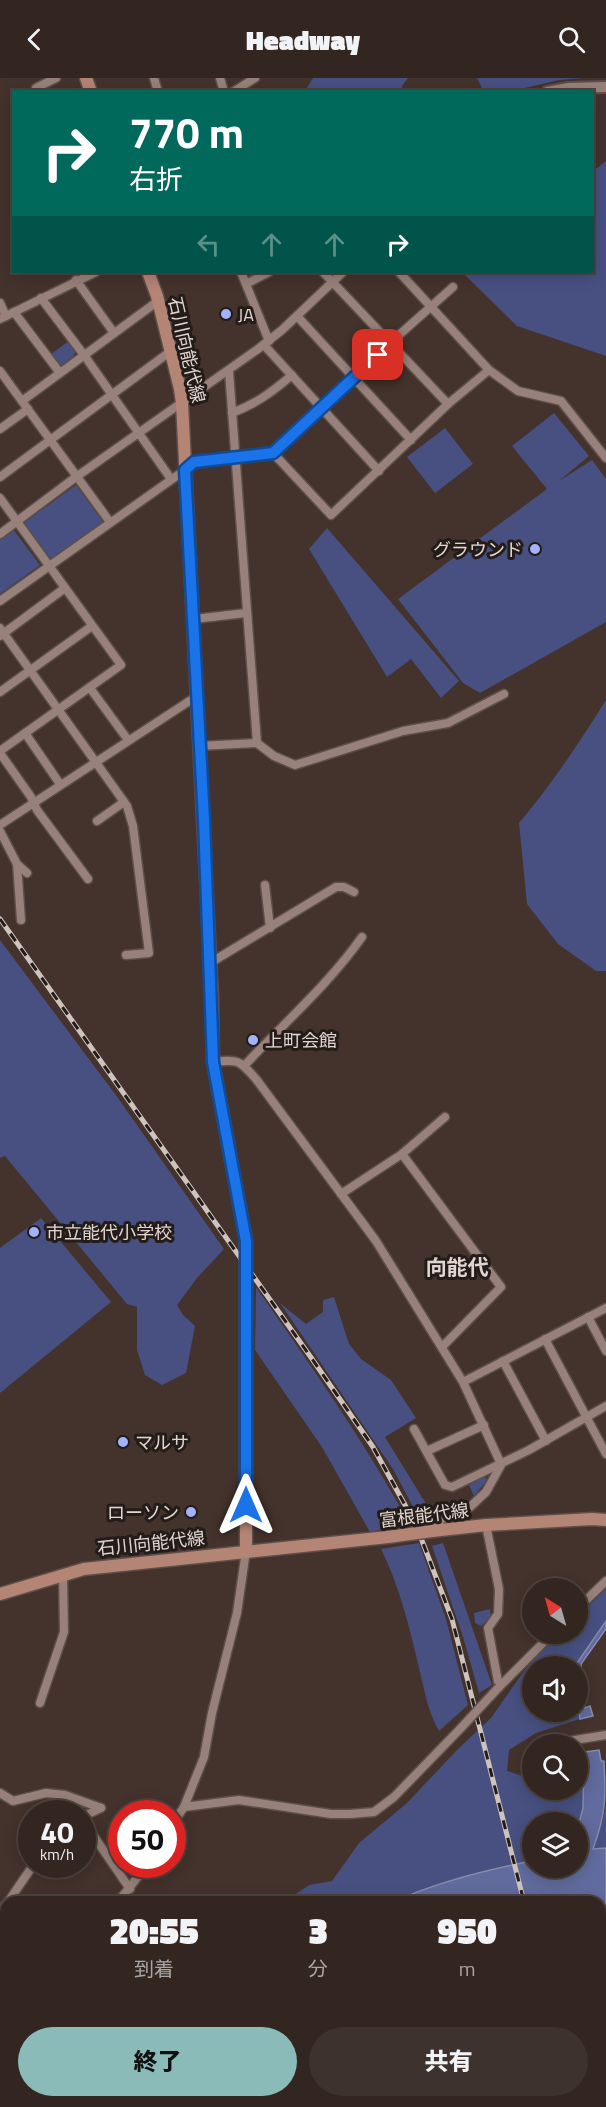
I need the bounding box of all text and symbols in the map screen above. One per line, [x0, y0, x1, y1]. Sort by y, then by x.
text: Headway [246, 19, 360, 60]
icon: back [18, 23, 51, 56]
icon: search [555, 23, 588, 56]
text: 770 m [129, 100, 244, 164]
icon: right [30, 114, 108, 192]
text: 右折 [129, 158, 183, 199]
icon: left [192, 228, 225, 261]
icon: ahead [255, 228, 288, 261]
icon: ahead [318, 228, 351, 261]
icon: right [381, 228, 414, 261]
street label: 石川向能代線 [162, 294, 212, 406]
place label: JA [238, 301, 254, 328]
marker: JA [219, 307, 233, 321]
pin [352, 329, 403, 380]
icon: arrive [361, 338, 394, 371]
place label: グラウンド [433, 536, 523, 563]
marker: グラウンド [528, 542, 542, 556]
place label: 上町会館 [265, 1027, 337, 1054]
marker: 上町会館 [246, 1033, 260, 1047]
place label: 市立能代小学校 [46, 1219, 172, 1246]
marker: 市立能代小学校 [27, 1225, 41, 1239]
district label: 向能代 [426, 1251, 489, 1283]
place label: マルサ [135, 1429, 189, 1456]
marker: マルサ [116, 1435, 130, 1449]
position arrow [214, 1473, 278, 1537]
street label: 富根能代線 [378, 1496, 470, 1534]
place label: ローソン [107, 1499, 179, 1526]
marker: ローソン [184, 1505, 198, 1519]
street label: 石川向能代線 [96, 1524, 206, 1562]
north arrow [522, 1578, 588, 1644]
map controls [522, 1578, 588, 1878]
button: sound [522, 1656, 588, 1722]
button: search [522, 1734, 588, 1800]
speed limit sign: 50 [108, 1800, 186, 1878]
text: 40 [40, 1809, 74, 1855]
button: layers [522, 1812, 588, 1878]
text: km/h [40, 1843, 74, 1866]
text: 20:55 [109, 1903, 199, 1958]
text: 3 [308, 1903, 328, 1958]
text: 950 [437, 1903, 497, 1958]
text: 到着 [134, 1953, 174, 1984]
text: 分 [308, 1953, 328, 1984]
text: m [459, 1953, 475, 1984]
button: 終了 [18, 2027, 297, 2096]
button: 共有 [309, 2027, 588, 2096]

